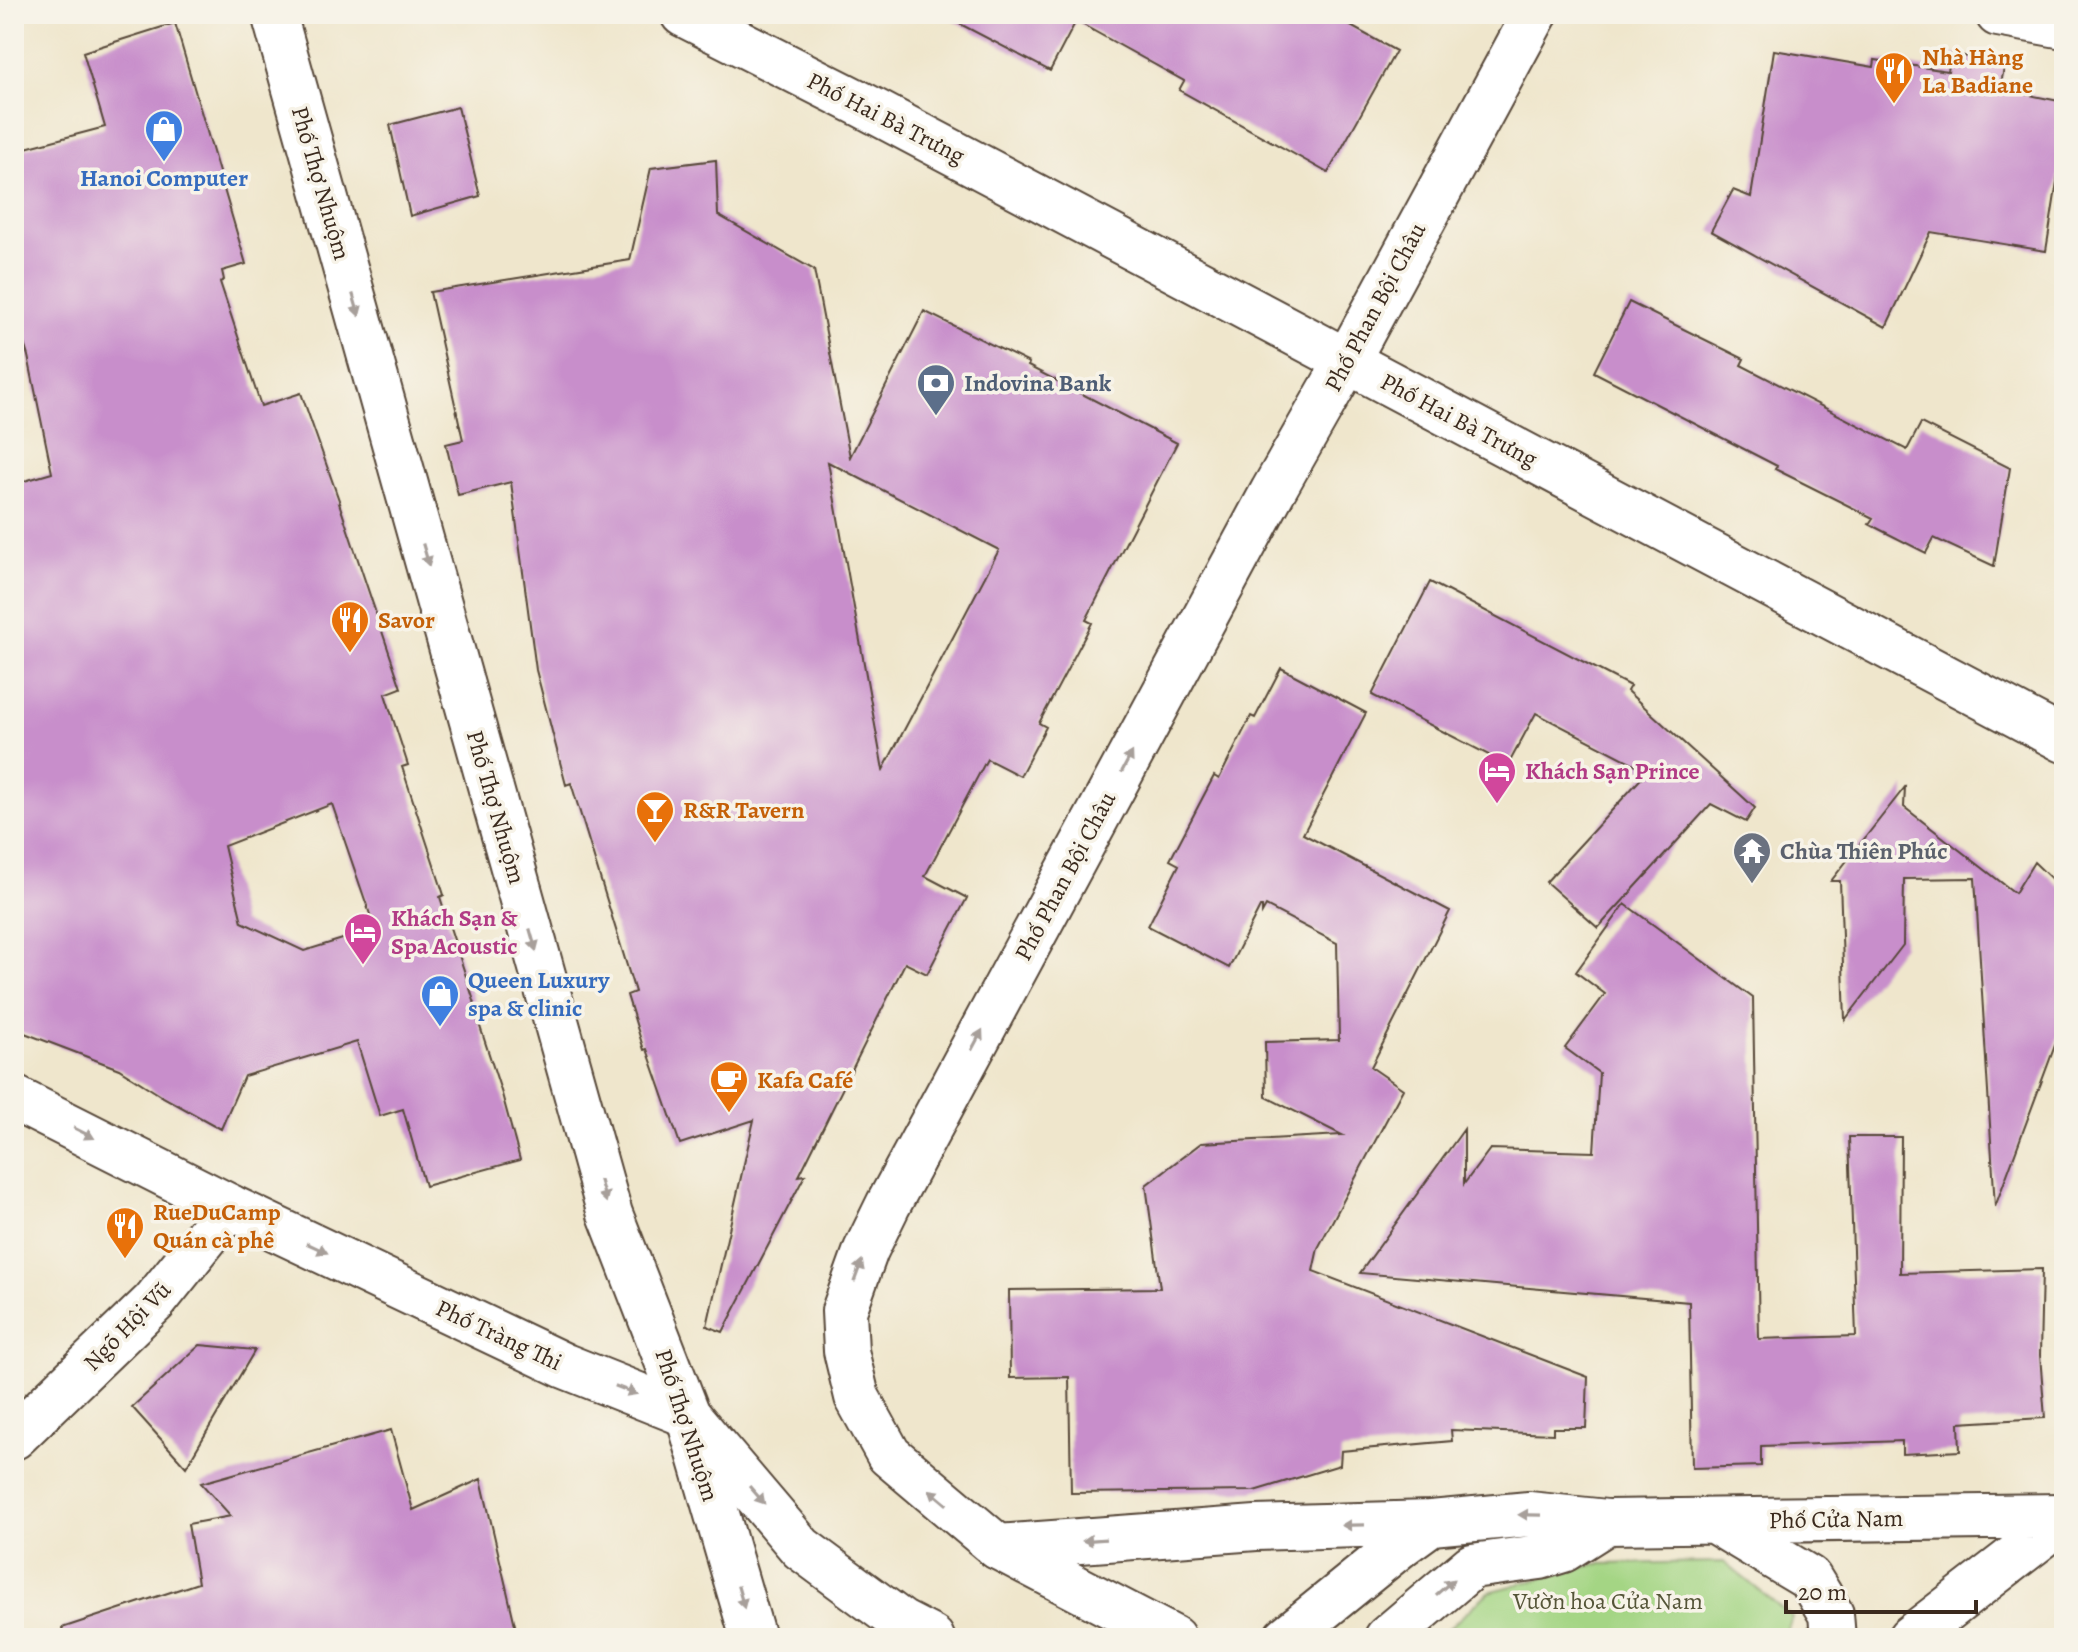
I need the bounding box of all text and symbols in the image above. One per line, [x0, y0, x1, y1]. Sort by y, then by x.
place label: Nhà Hàng La Badiane [1922, 41, 2033, 101]
restaurant icon: Nhà Hàng La Badiane [1873, 50, 1915, 105]
street label: Phố Hai Bà Trưng [802, 64, 970, 172]
street label: Phố Thợ Nhuộm [284, 102, 358, 264]
shop icon: Hanoi Computer [143, 108, 185, 163]
place label: Hanoi Computer [80, 162, 248, 194]
street label: Phố Phan Bội Châu [1317, 217, 1433, 397]
one-way arrow [350, 292, 362, 317]
bank icon: Indovina Bank [915, 362, 957, 417]
street label: Phố Hai Bà Trưng [1375, 365, 1543, 475]
place label: Indovina Bank [964, 367, 1112, 399]
one-way arrow [420, 543, 432, 568]
restaurant icon: Savor [329, 599, 371, 654]
place label: Savor [378, 604, 435, 636]
street label: Phố Thợ Nhuộm [459, 726, 533, 888]
hotel icon: Khách Sạn Prince [1476, 750, 1518, 805]
one-way arrow [1120, 751, 1133, 774]
place label: Khách Sạn Prince [1525, 755, 1700, 787]
street label: Phố Phan Bội Châu [1007, 786, 1123, 966]
bar icon: R&R Tavern [634, 789, 676, 844]
place label: R&R Tavern [683, 794, 805, 826]
temple icon: Chùa Thiên Phúc [1731, 830, 1773, 885]
place label: Chùa Thiên Phúc [1780, 835, 1947, 867]
place label: Khách Sạn & Spa Acoustic [391, 902, 518, 962]
hotel icon: Khách Sạn & Spa Acoustic [342, 911, 384, 966]
one-way arrow [528, 928, 540, 953]
place label: Queen Luxury spa & clinic [468, 964, 610, 1024]
shop icon: Queen Luxury spa & clinic [419, 973, 461, 1028]
one-way arrow [970, 1029, 983, 1052]
cafe icon: Kafa Café [708, 1059, 750, 1114]
place label: Kafa Café [757, 1064, 853, 1096]
one-way arrow [72, 1126, 95, 1140]
one-way arrow [598, 1178, 610, 1203]
place label: RueDuCamp Quán cà phê [153, 1196, 281, 1256]
restaurant icon: RueDuCamp Quán cà phê [104, 1205, 146, 1260]
one-way arrow [305, 1241, 328, 1255]
one-way arrow [852, 1259, 865, 1283]
street label: Ngõ Hội Vũ [76, 1274, 178, 1378]
street label: Phố Tràng Thi [431, 1292, 567, 1378]
street label: Phố Thợ Nhuộm [647, 1345, 727, 1505]
one-way arrow [614, 1384, 638, 1397]
one-way arrow [748, 1485, 765, 1505]
one-way arrow [928, 1489, 948, 1506]
street label: Phố Cửa Nam [1768, 1502, 1904, 1536]
one-way arrow [1517, 1509, 1542, 1522]
one-way arrow [1340, 1519, 1365, 1532]
one-way arrow [1081, 1534, 1106, 1547]
scale bar [1786, 1564, 1976, 1614]
text: 20 m [1798, 1576, 1847, 1608]
one-way arrow [1435, 1579, 1455, 1596]
one-way arrow [735, 1585, 748, 1609]
park label: Vườn hoa Cửa Nam [1512, 1585, 1703, 1617]

